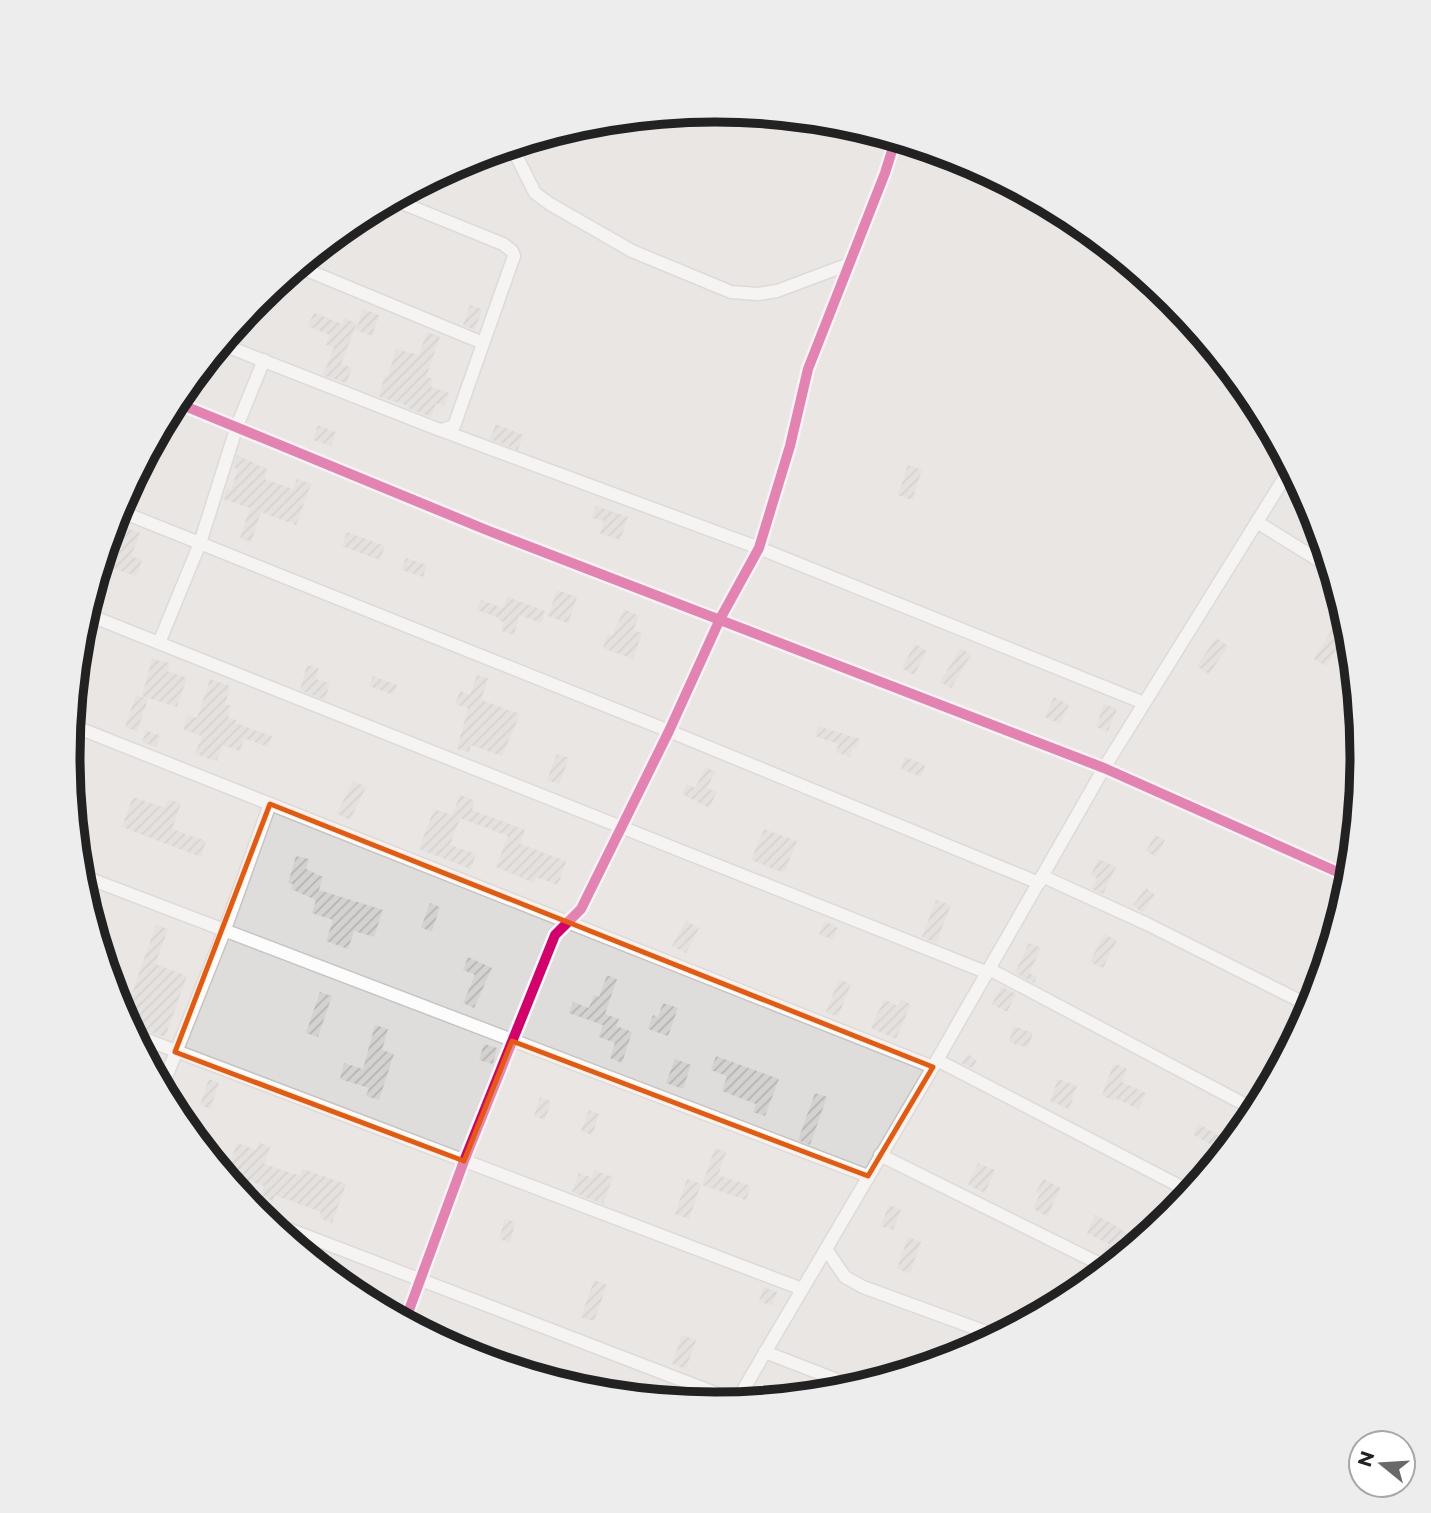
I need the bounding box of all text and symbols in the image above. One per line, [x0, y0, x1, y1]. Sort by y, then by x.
north arrow [1347, 1429, 1417, 1499]
text: N [1353, 1448, 1380, 1470]

